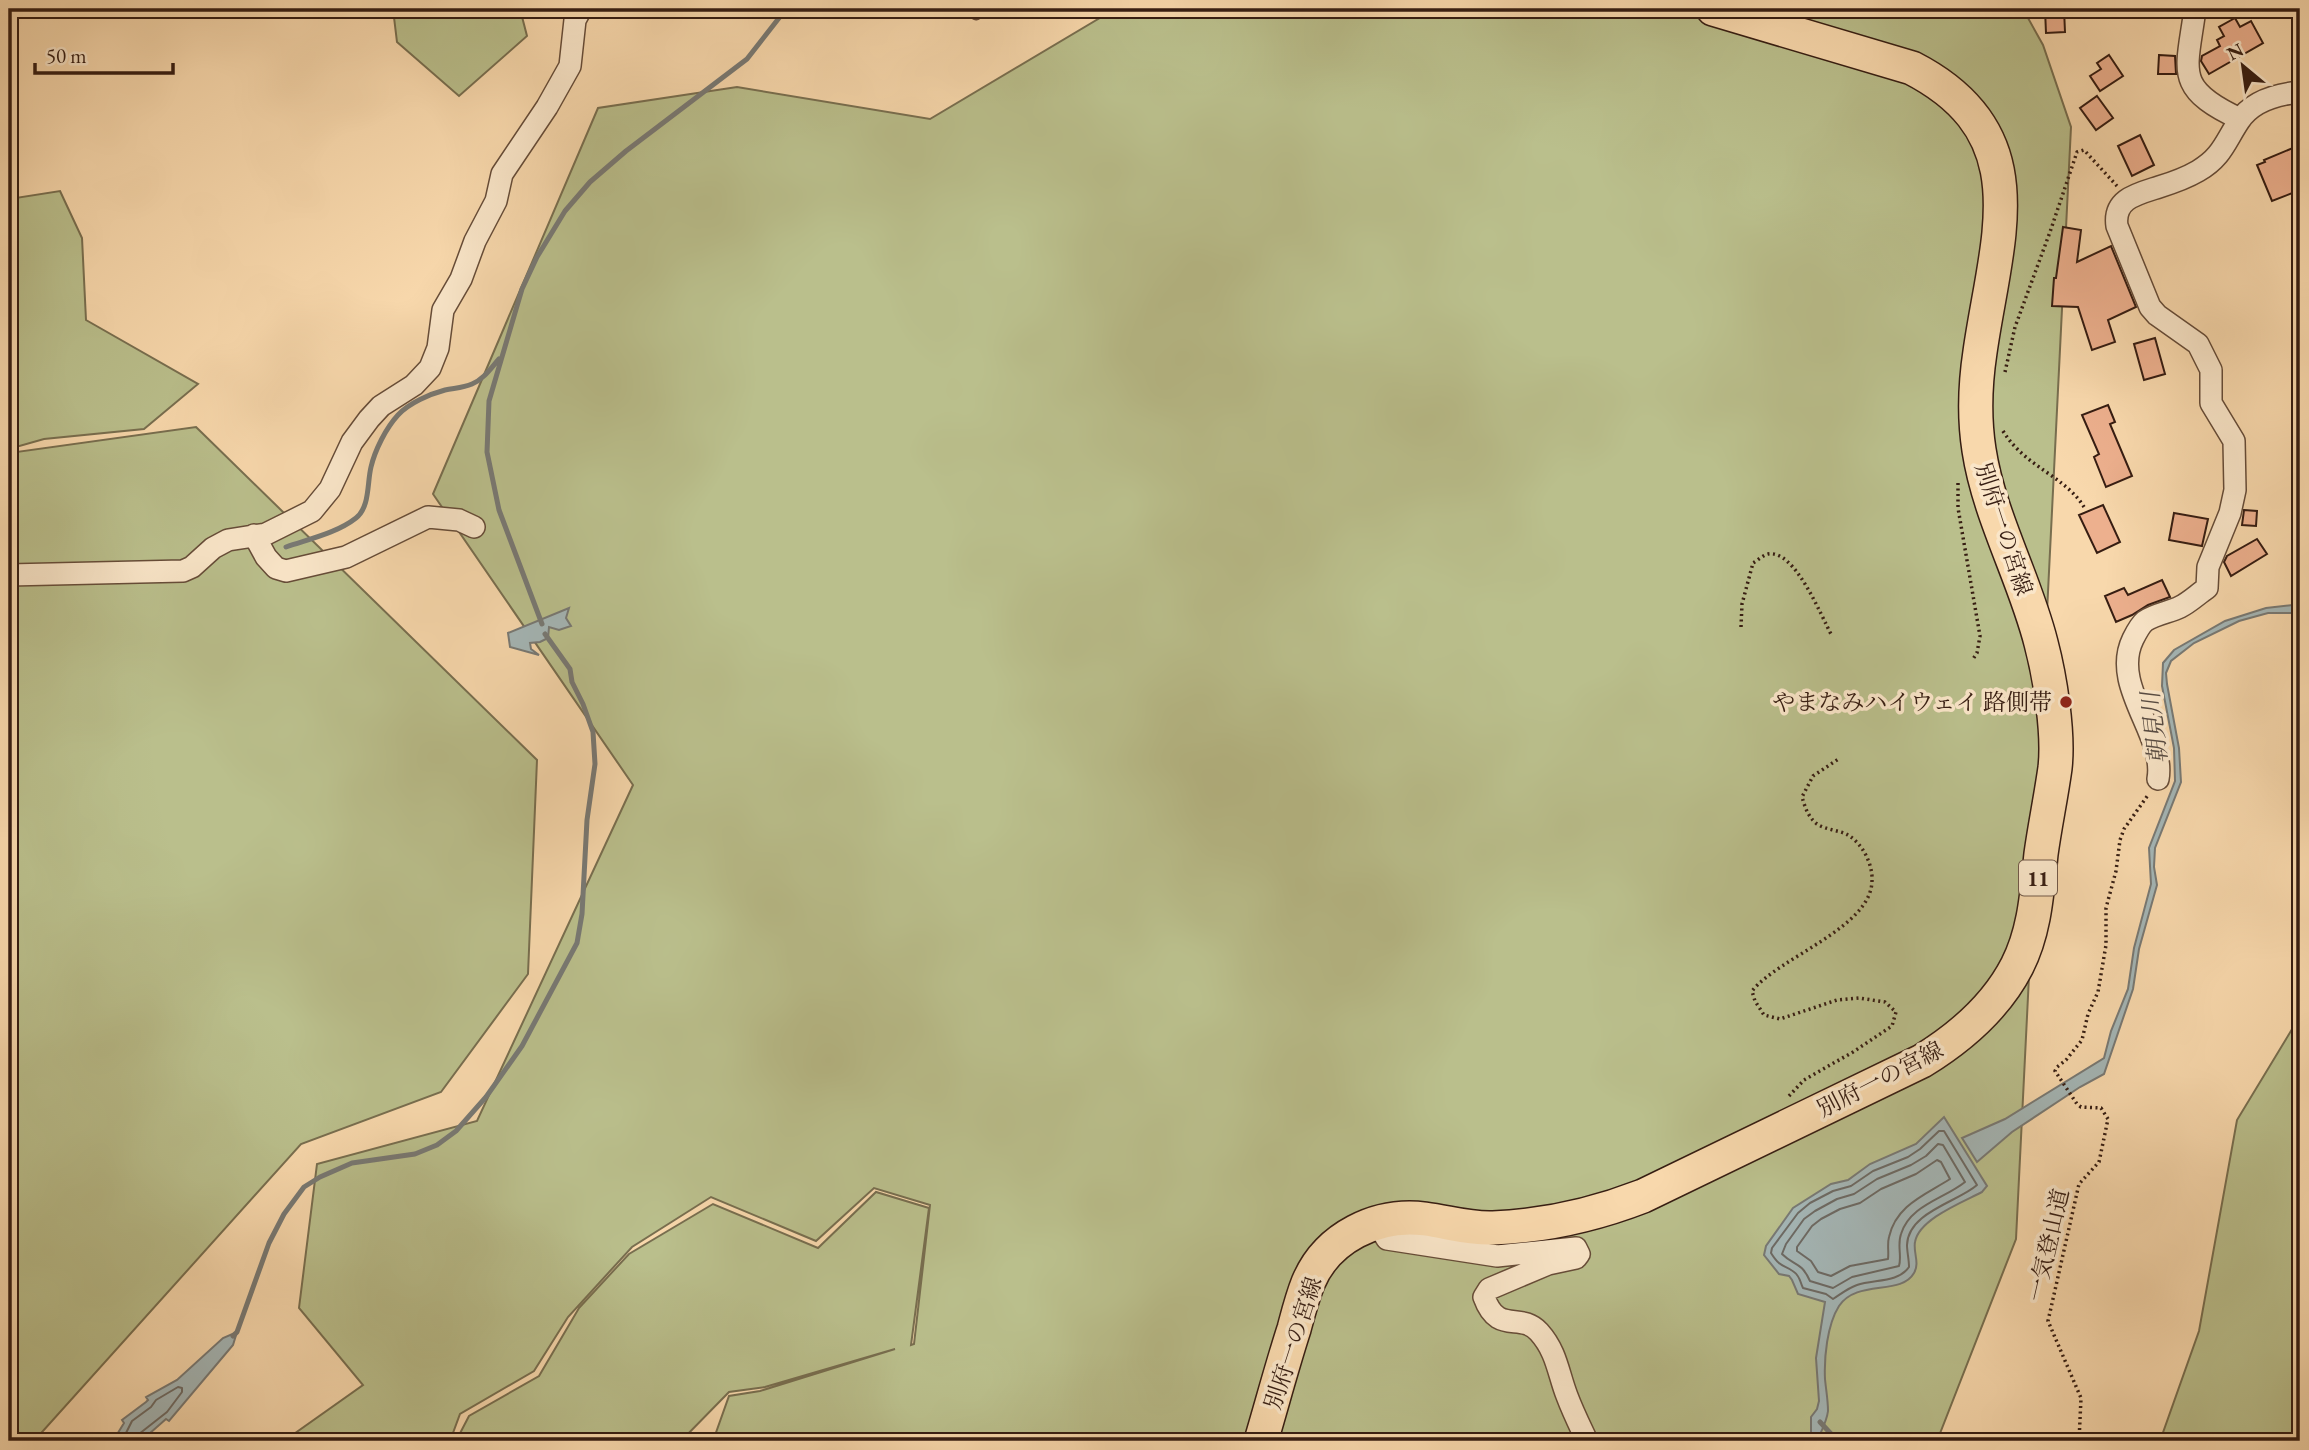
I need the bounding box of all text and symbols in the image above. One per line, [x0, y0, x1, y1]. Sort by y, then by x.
scale bar [35, 32, 173, 76]
north arrow [2208, 32, 2278, 102]
text: N [2222, 37, 2248, 66]
text: 50 m [46, 42, 87, 69]
street label: 別府一の宮線 [1968, 459, 2040, 599]
place label: やまなみハイウェイ 路側帯 [1772, 687, 2052, 717]
water label: 朝見川 [2134, 687, 2174, 766]
marker: やまなみハイウェイ 路側帯 [2058, 694, 2074, 710]
road number: 11 [2019, 860, 2057, 896]
street label: 別府一の宮線 [1812, 1034, 1948, 1124]
street label: 一気登山道 [2020, 1186, 2076, 1304]
street label: 別府一の宮線 [1257, 1273, 1329, 1413]

